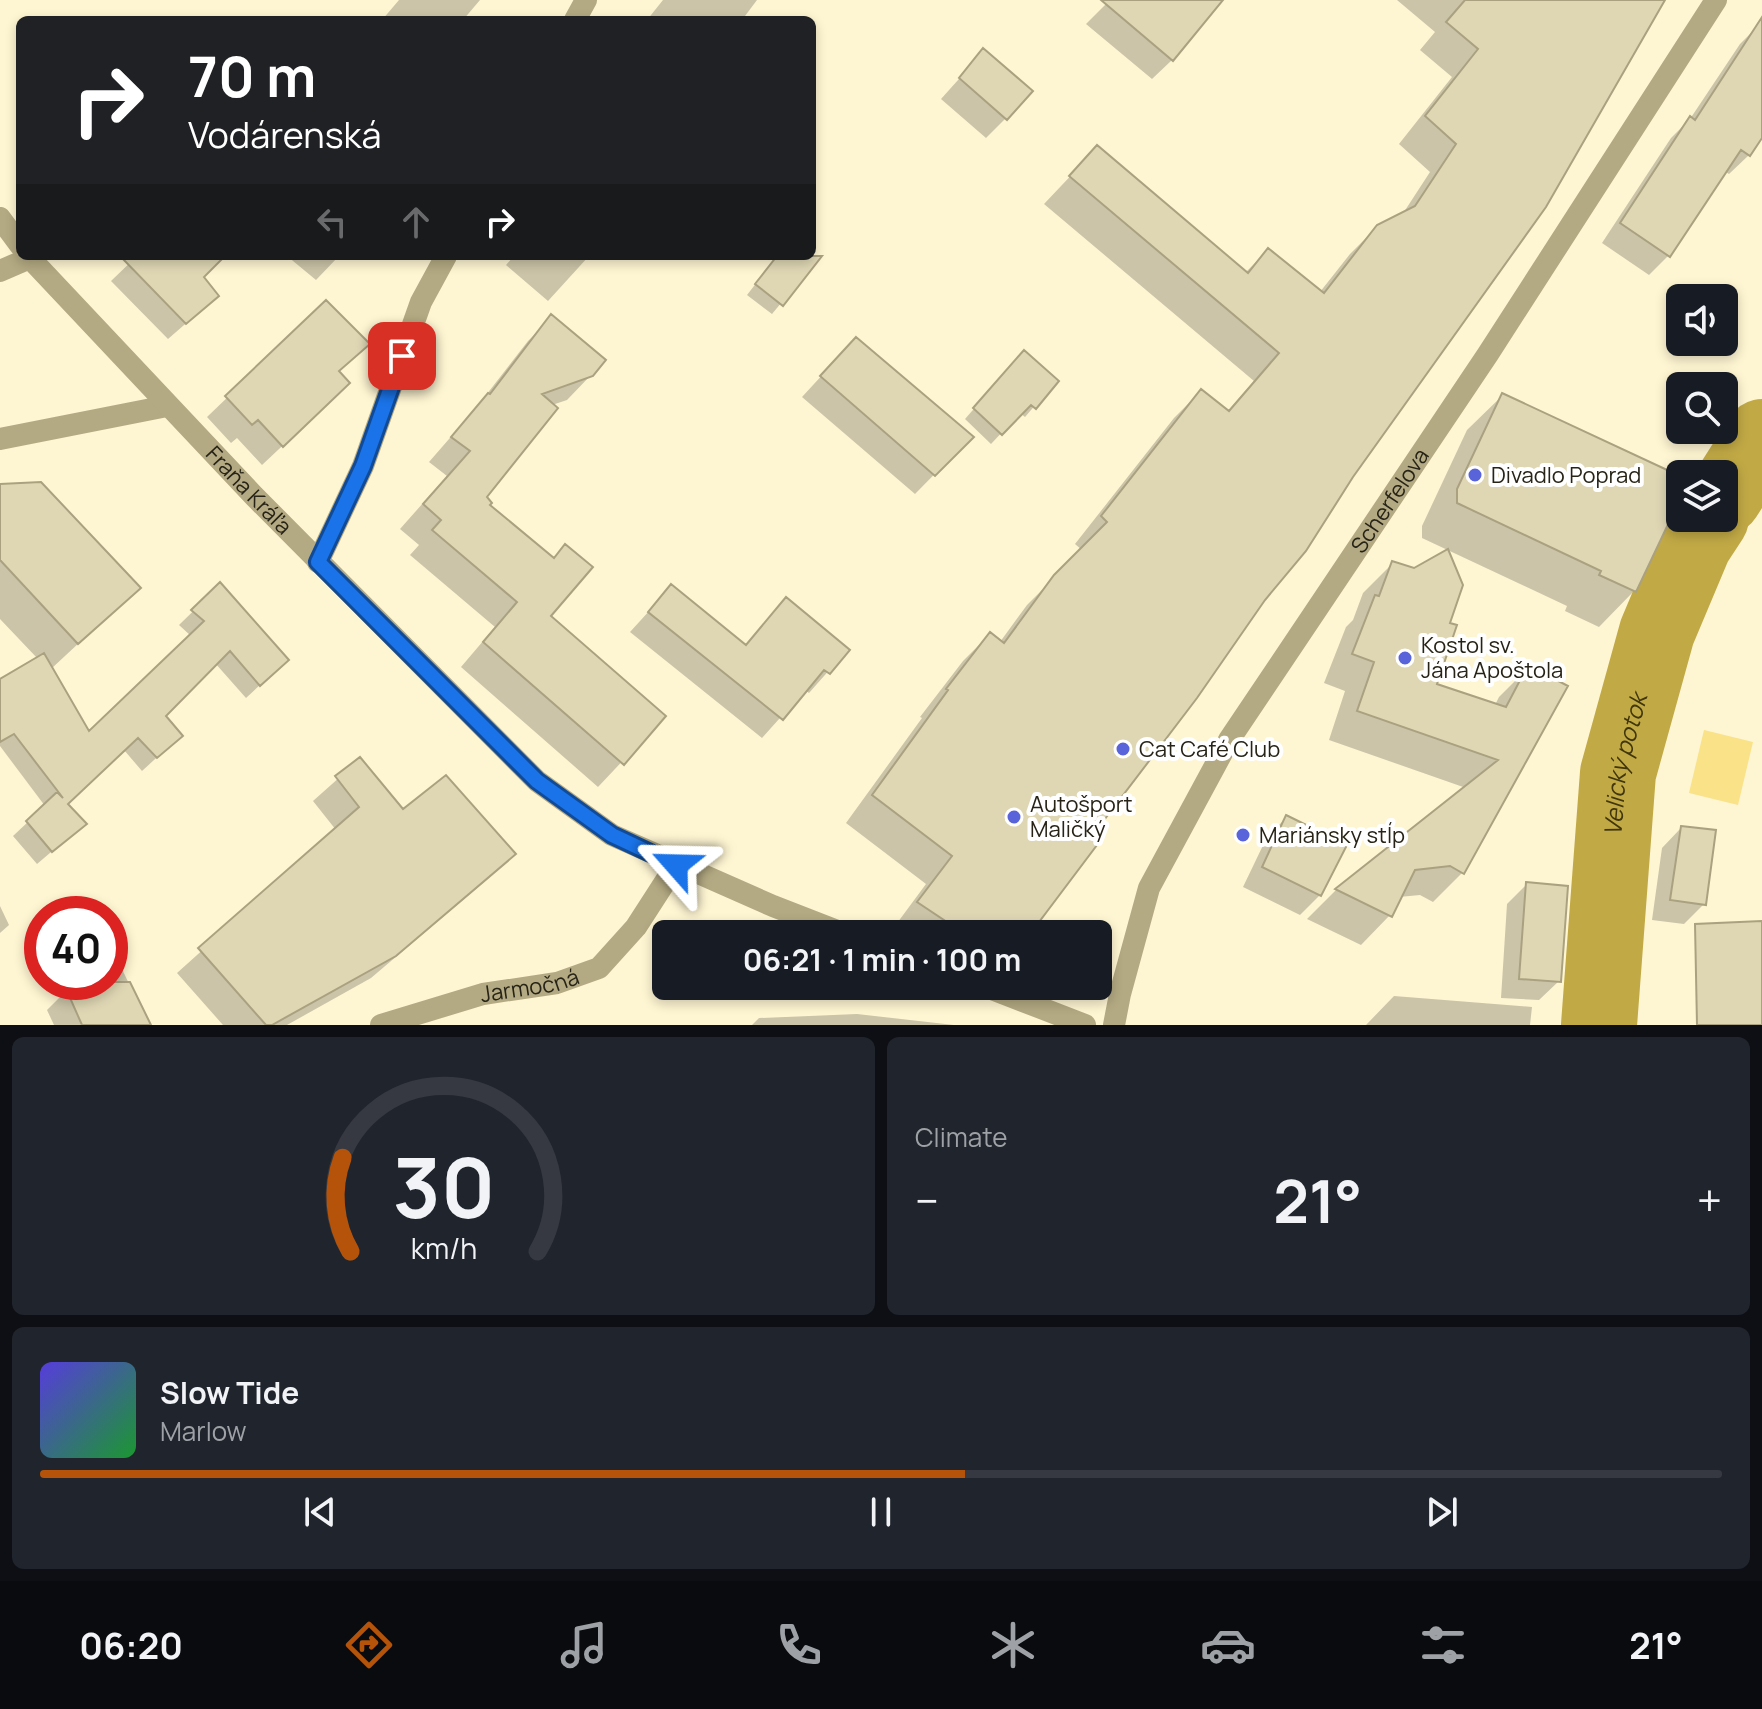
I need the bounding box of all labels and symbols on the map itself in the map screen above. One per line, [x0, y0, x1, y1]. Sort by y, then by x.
pin [368, 322, 436, 390]
street label: Fraňa Kráľa [199, 439, 299, 541]
street label: Scherfelova [1344, 442, 1436, 559]
place label: Divadlo Poprad [1491, 460, 1641, 490]
marker: Divadlo Poprad [1466, 466, 1484, 484]
place label: Kostol sv. Jána Apoštola [1421, 630, 1563, 685]
marker: Kostol sv. Jána Apoštola [1396, 649, 1414, 667]
water label: Velický potok [1595, 687, 1655, 837]
place label: Cat Café Club [1139, 734, 1280, 764]
marker: Cat Café Club [1114, 740, 1132, 758]
place label: Autošport Maličký [1030, 789, 1133, 844]
marker: Autošport Maličký [1005, 808, 1023, 826]
place label: Mariánsky stĺp [1259, 820, 1405, 850]
position arrow [634, 823, 718, 907]
marker: Mariánsky stĺp [1234, 826, 1252, 844]
speed limit sign: 40 [24, 896, 128, 1000]
street label: Jarmočná [478, 961, 583, 1009]

